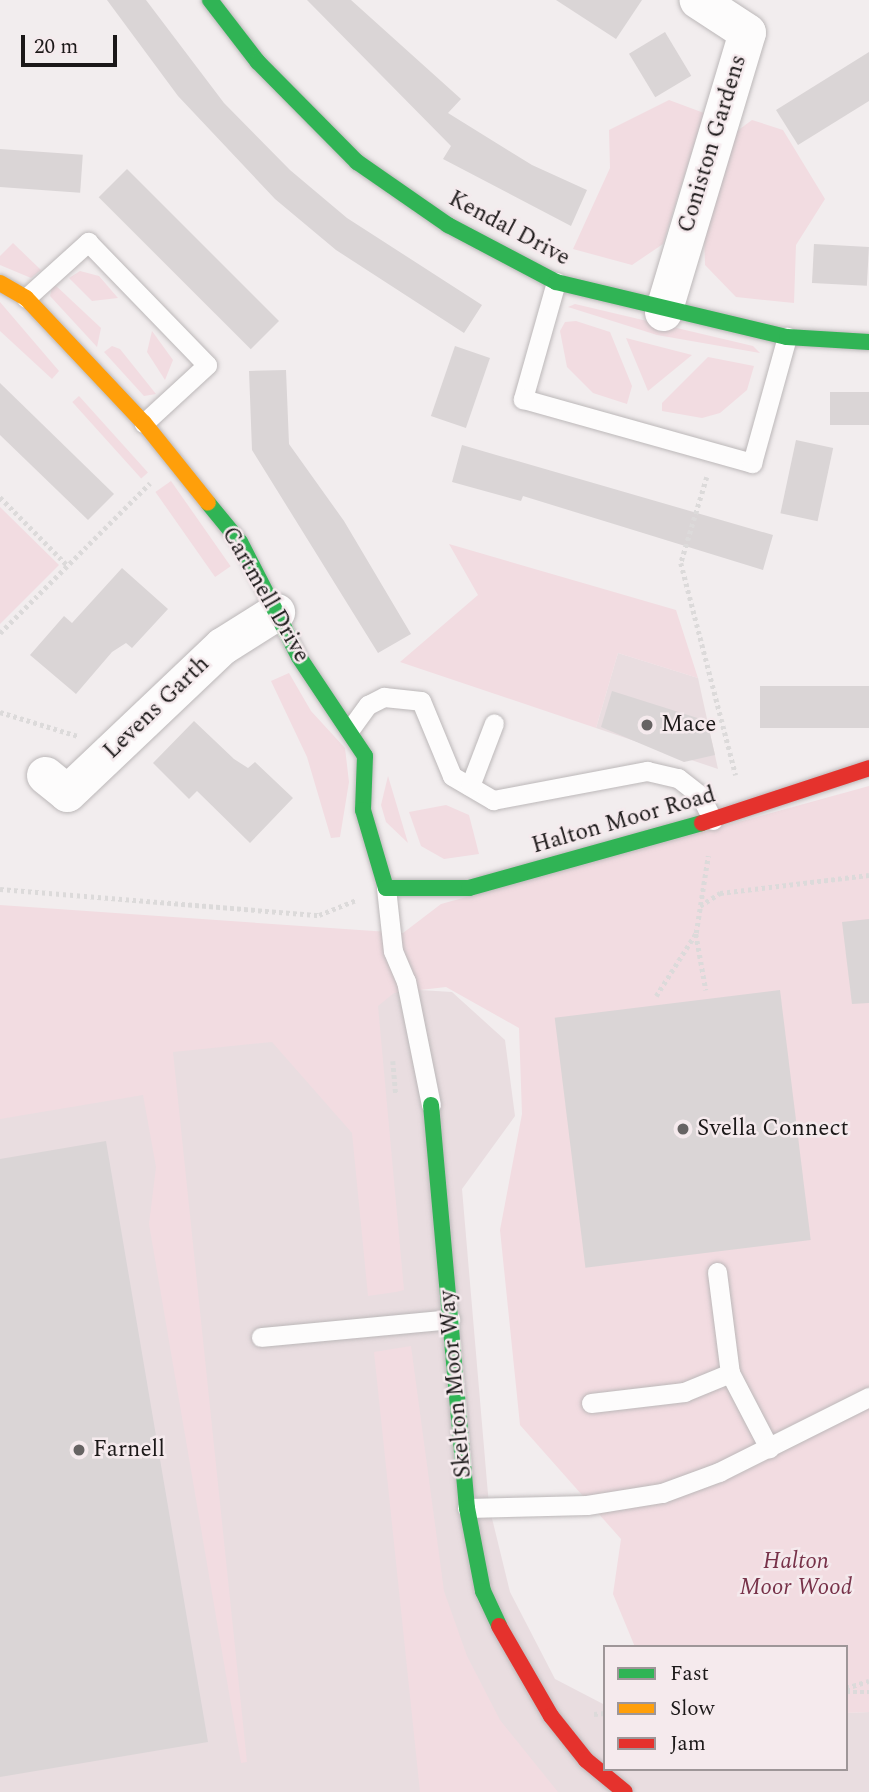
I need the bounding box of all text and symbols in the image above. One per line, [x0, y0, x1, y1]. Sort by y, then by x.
scale bar [24, 21, 121, 65]
text: 20 m [34, 31, 78, 63]
street label: Coniston Gardens [673, 52, 753, 236]
street label: Kendal Drive [444, 185, 574, 273]
street label: Cartmell Drive [215, 522, 315, 668]
street label: Levens Garth [98, 651, 216, 765]
place label: Mace [661, 711, 716, 739]
marker: Mace [639, 717, 655, 733]
street label: Halton Moor Road [529, 782, 719, 860]
place label: Svella Connect [697, 1115, 849, 1143]
marker: Svella Connect [675, 1121, 691, 1137]
street label: Skelton Moor Way [434, 1289, 478, 1479]
place label: Farnell [93, 1436, 165, 1464]
marker: Farnell [71, 1442, 87, 1458]
park label: Halton Moor Wood [740, 1548, 852, 1602]
legend [603, 1645, 848, 1771]
text: Fast [670, 1658, 709, 1690]
text: Slow [670, 1693, 714, 1725]
text: Jam [670, 1728, 706, 1760]

